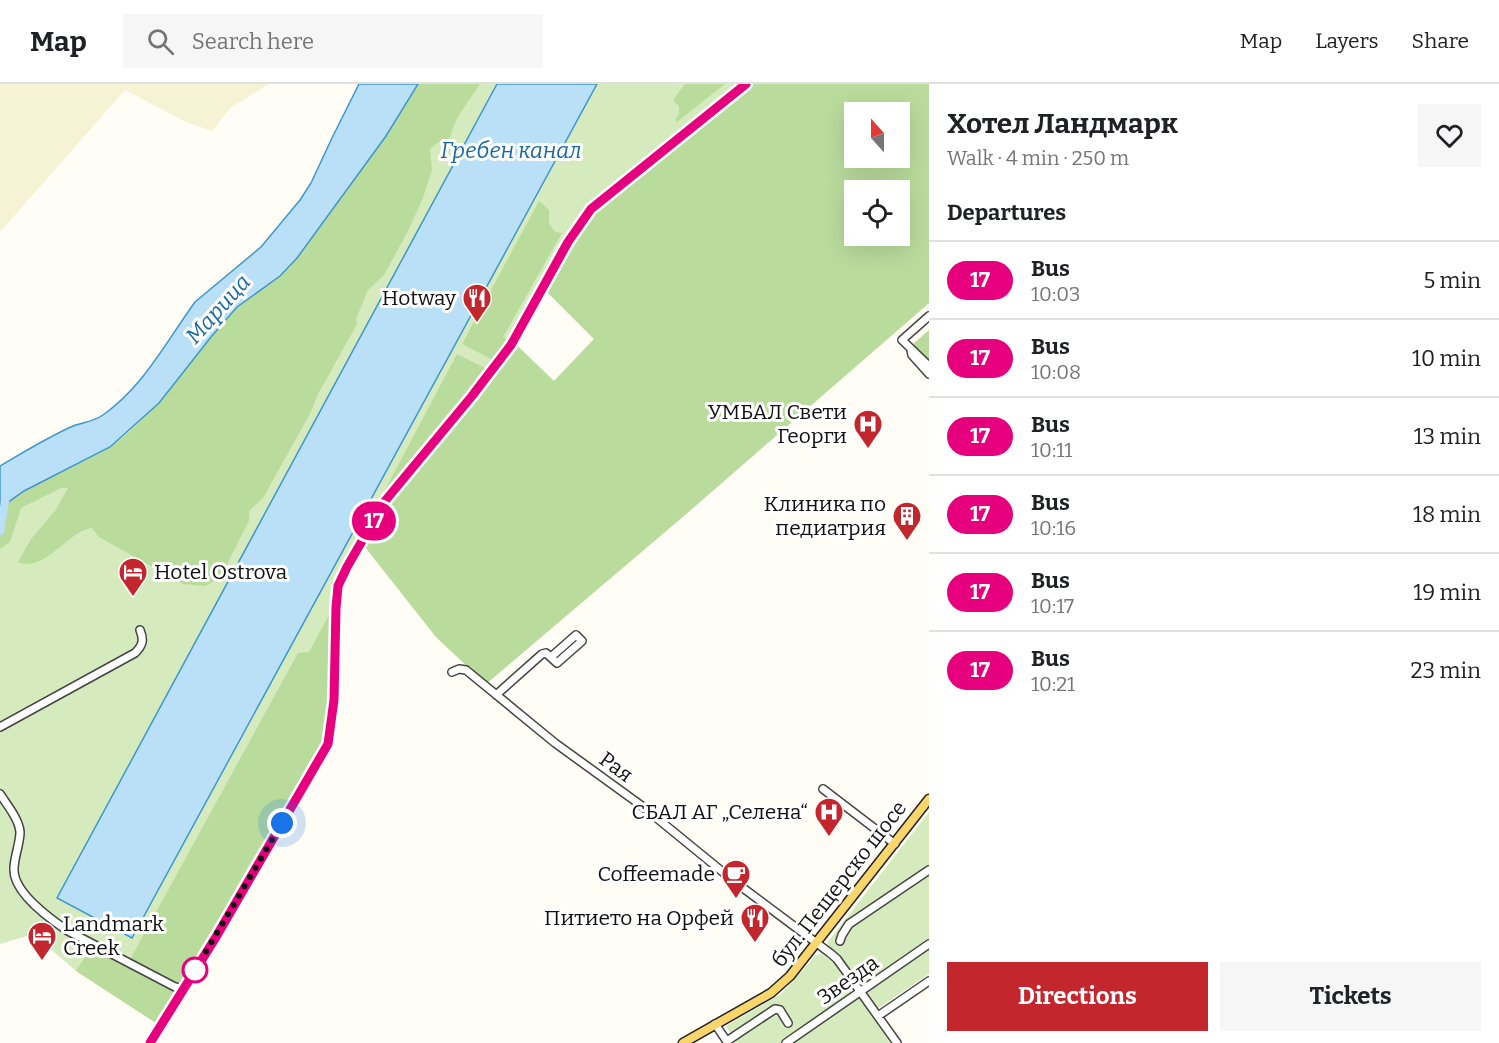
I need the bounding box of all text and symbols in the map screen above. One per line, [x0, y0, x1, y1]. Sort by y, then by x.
search box [123, 14, 543, 68]
text: Map [30, 25, 87, 58]
icon: search [144, 25, 177, 58]
text: Search here [192, 28, 314, 55]
text: Map [1240, 28, 1282, 54]
text: Layers [1315, 28, 1379, 54]
text: Share [1412, 28, 1469, 54]
north arrow [844, 102, 910, 168]
map controls [844, 102, 910, 246]
button: heart [1418, 104, 1481, 167]
text: Хотел Ландмарк [947, 107, 1178, 140]
water label: Гребен канал [441, 137, 581, 164]
text: Walk · 4 min · 250 m [947, 146, 1129, 170]
button: locate [844, 180, 910, 246]
text: Departures [947, 199, 1066, 226]
text: Bus [1031, 255, 1070, 282]
text: 17 [970, 267, 990, 293]
text: 5 min [1423, 267, 1481, 294]
water label: Марица [180, 269, 256, 349]
restaurant icon: Hotway [461, 282, 493, 324]
text: 10:03 [1031, 282, 1080, 306]
place label: Hotway [382, 285, 457, 311]
text: Bus [1031, 333, 1070, 360]
text: 17 [970, 345, 990, 371]
text: 10 min [1412, 345, 1481, 372]
text: 10:08 [1031, 360, 1081, 384]
place label: УМБАЛ Свети Георги [708, 399, 847, 449]
hospital icon: УМБАЛ Свети Георги [852, 408, 884, 450]
text: Bus [1031, 411, 1070, 438]
text: 17 [970, 423, 990, 449]
text: 13 min [1414, 423, 1481, 450]
text: 10:11 [1031, 438, 1072, 462]
text: Bus [1031, 489, 1070, 516]
place label: Клиника по педиатрия [764, 491, 886, 541]
building icon: Клиника по педиатрия [891, 500, 923, 542]
text: 17 [970, 501, 990, 527]
text: 18 min [1413, 501, 1481, 528]
line badge: 17 [347, 502, 401, 540]
text: 17 [364, 508, 384, 534]
text: 10:16 [1031, 516, 1076, 540]
hotel icon: Hotel Ostrova [117, 556, 149, 598]
place label: Hotel Ostrova [154, 559, 288, 585]
text: Bus [1031, 567, 1070, 594]
text: 17 [970, 579, 990, 605]
text: 19 min [1413, 579, 1481, 606]
text: 10:17 [1031, 594, 1074, 618]
text: Bus [1031, 645, 1070, 672]
text: 17 [970, 657, 990, 683]
text: 23 min [1411, 657, 1481, 684]
text: 10:21 [1031, 672, 1075, 696]
street label: Рая [594, 746, 638, 788]
street label: бул. Пещерско шосе [766, 796, 912, 972]
hospital icon: СБАЛ АГ „Селена“ [813, 796, 845, 838]
place label: СБАЛ АГ „Селена“ [632, 799, 808, 825]
your location [267, 808, 297, 838]
cafe icon: Coffeemade [720, 858, 752, 900]
place label: Coffeemade [597, 861, 715, 887]
restaurant icon: Питието на Орфей [739, 902, 771, 944]
place label: Питието на Орфей [544, 905, 734, 931]
place label: Landmark Creek [63, 911, 164, 961]
hotel icon: Landmark Creek [26, 920, 58, 962]
street label: Звезда [812, 949, 884, 1010]
unlabelled marker [182, 957, 208, 983]
button: Directions [947, 962, 1208, 1031]
button: Tickets [1220, 962, 1481, 1031]

